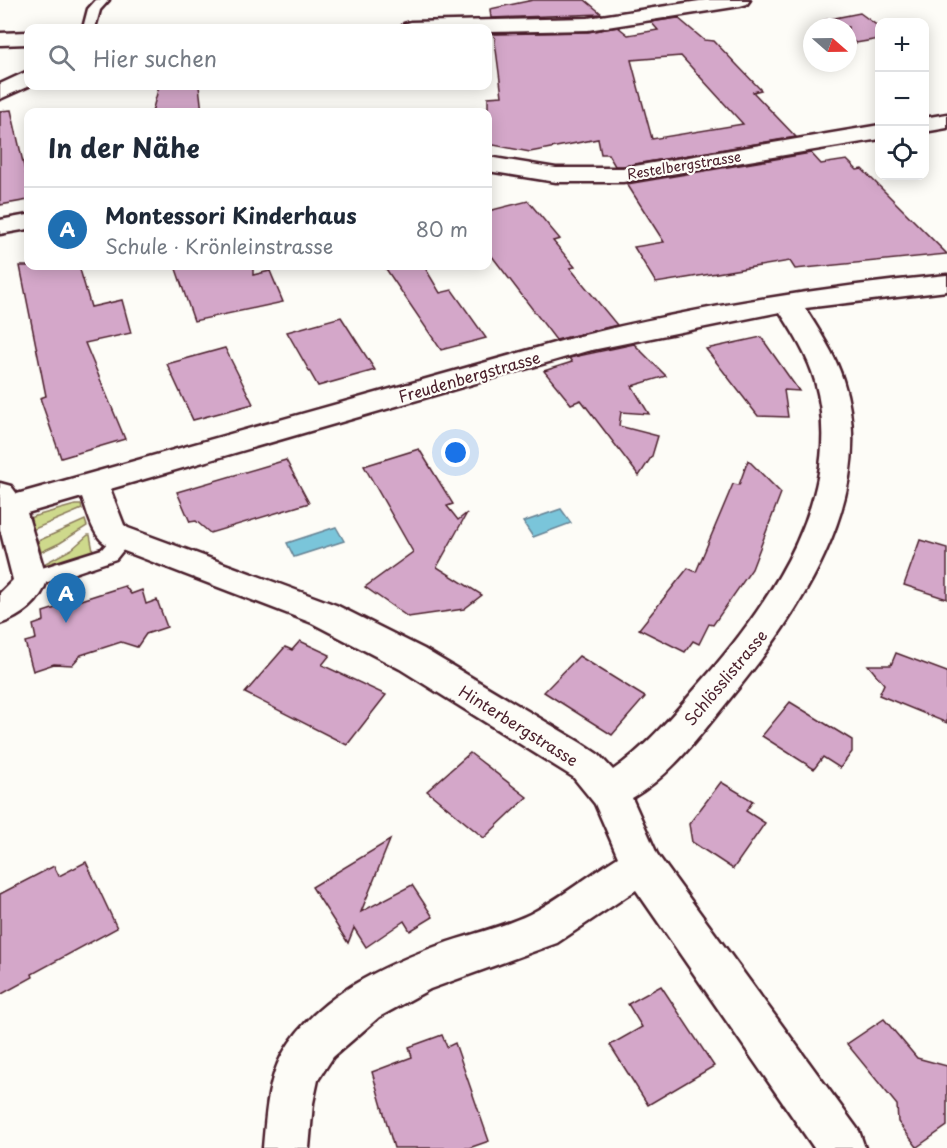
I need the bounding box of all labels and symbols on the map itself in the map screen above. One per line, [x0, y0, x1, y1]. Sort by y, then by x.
north arrow [803, 18, 857, 72]
street label: Restelbergstrasse [625, 146, 743, 184]
street label: Freudenbergstrasse [395, 344, 543, 408]
your location [441, 438, 470, 467]
pin: A [46, 574, 86, 623]
street label: Schlösslistrasse [678, 624, 772, 730]
street label: Hinterbergstrasse [455, 679, 583, 771]

